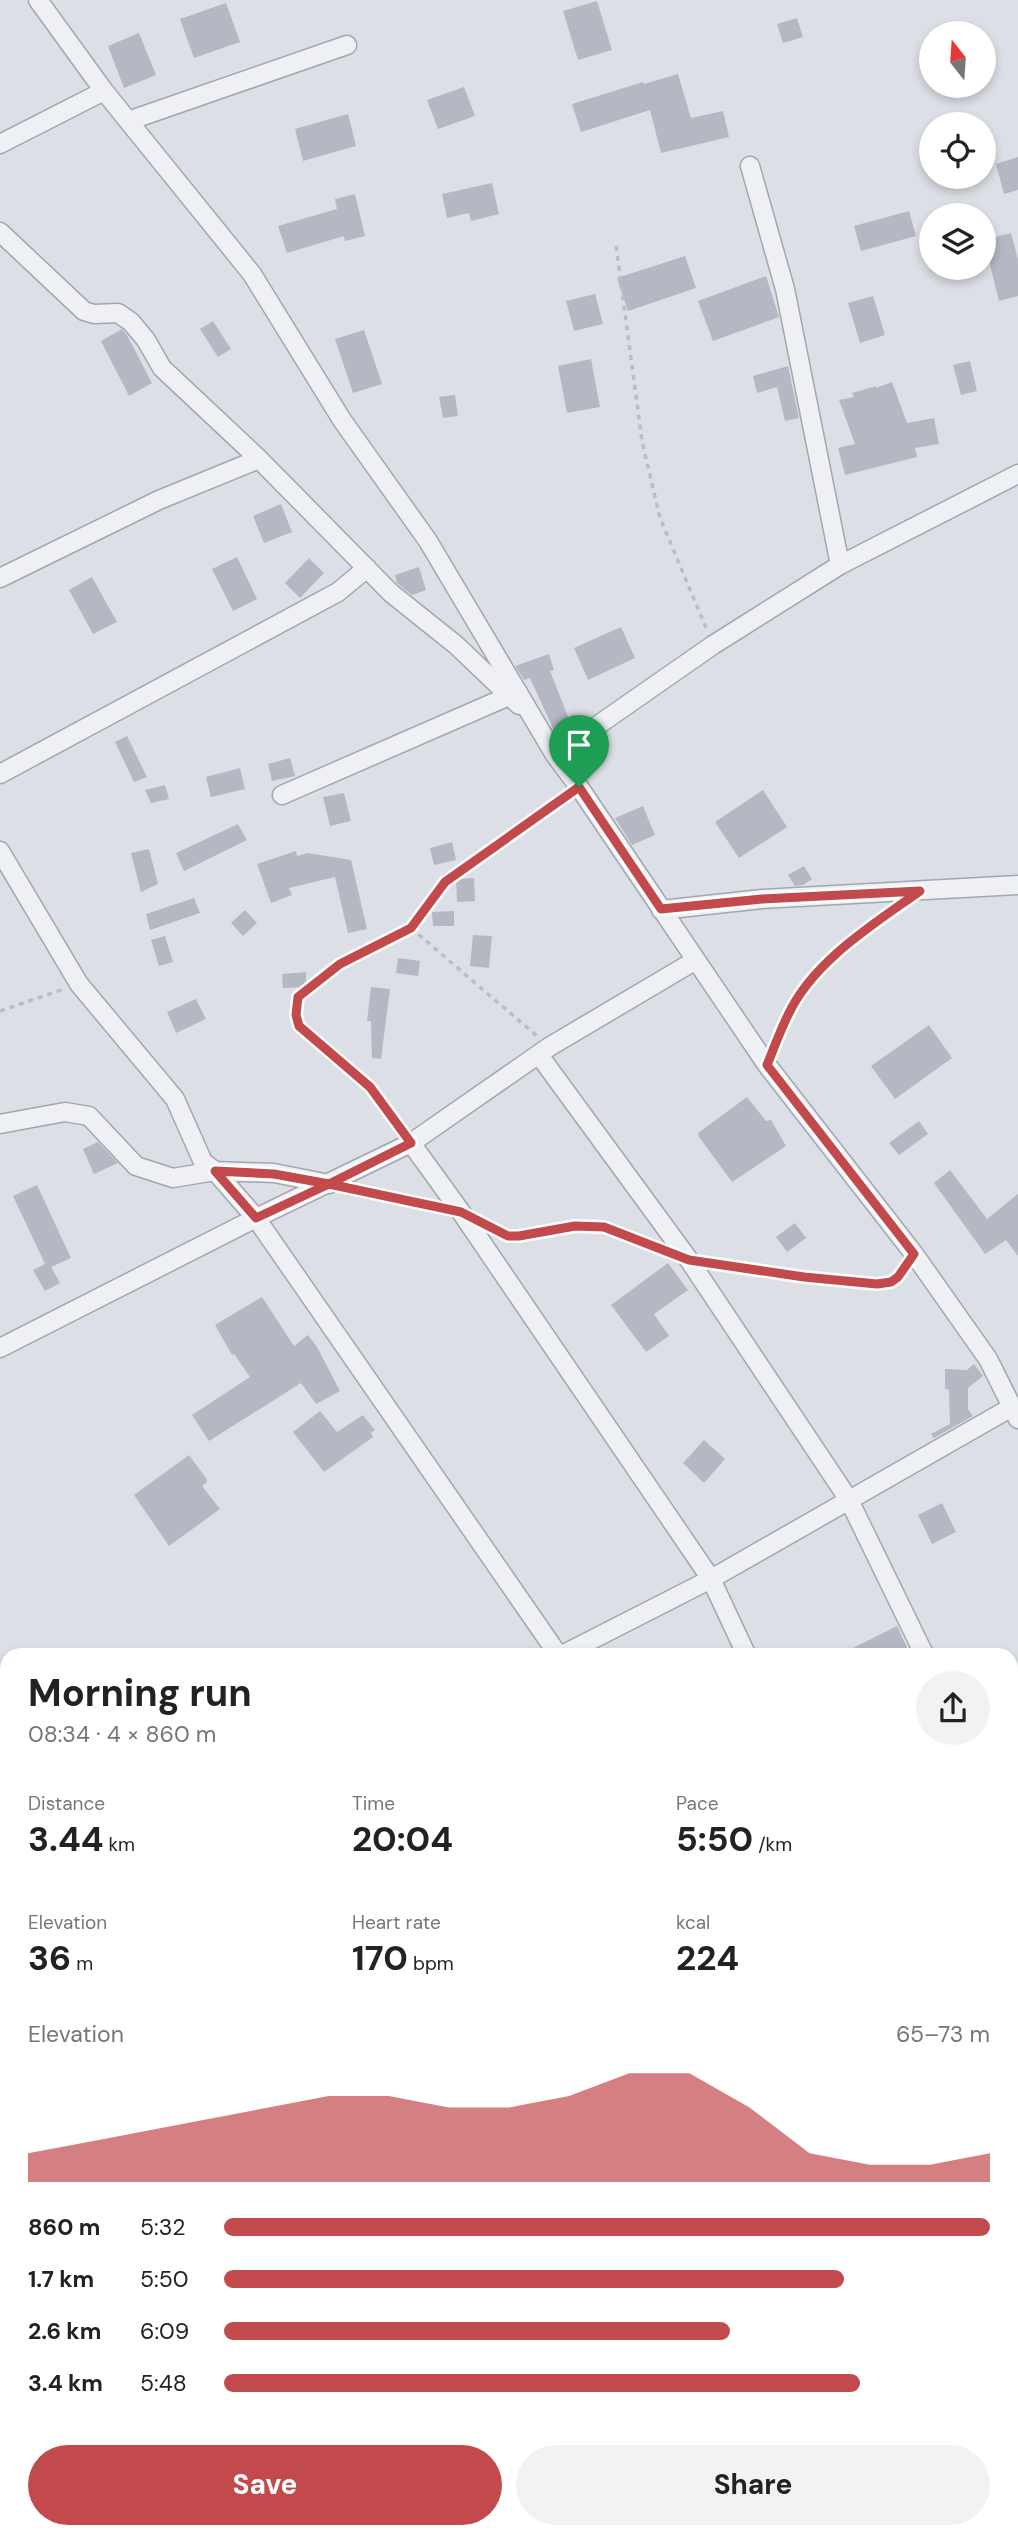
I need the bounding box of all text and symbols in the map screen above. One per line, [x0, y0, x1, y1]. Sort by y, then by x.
north arrow [919, 21, 996, 98]
map controls [919, 21, 996, 280]
button: locate [919, 112, 996, 189]
button: layers [919, 203, 996, 280]
pin [549, 715, 609, 787]
icon: arrive [560, 726, 598, 764]
text: Morning run [28, 1668, 252, 1718]
button: share [916, 1671, 990, 1745]
text: 08:34 · 4 × 860 m [28, 1719, 216, 1749]
text: Distance [28, 1791, 105, 1816]
text: Time [352, 1791, 395, 1816]
text: Pace [676, 1791, 719, 1816]
text: 3.44 [28, 1816, 103, 1862]
text: 20:04 [352, 1816, 453, 1862]
text: 5:50 [676, 1816, 753, 1862]
text: km [103, 1832, 135, 1857]
text: /km [753, 1832, 792, 1857]
text: Elevation [28, 1910, 107, 1935]
text: Heart rate [352, 1910, 441, 1935]
text: kcal [676, 1910, 710, 1935]
text: 36 [28, 1935, 71, 1981]
text: 170 [352, 1935, 408, 1981]
text: 224 [676, 1935, 739, 1981]
text: m [71, 1951, 93, 1976]
text: bpm [408, 1951, 454, 1976]
text: Elevation [28, 2019, 124, 2049]
text: 65–73 m [896, 2019, 990, 2049]
text: 860 m [28, 2212, 100, 2242]
text: 5:32 [140, 2212, 186, 2242]
text: 1.7 km [28, 2264, 94, 2294]
text: 5:50 [140, 2264, 188, 2294]
text: 2.6 km [28, 2316, 101, 2346]
text: 6:09 [140, 2316, 189, 2346]
text: 3.4 km [28, 2368, 103, 2398]
text: 5:48 [140, 2368, 187, 2398]
button: Save [28, 2445, 502, 2525]
button: Share [516, 2445, 990, 2525]

